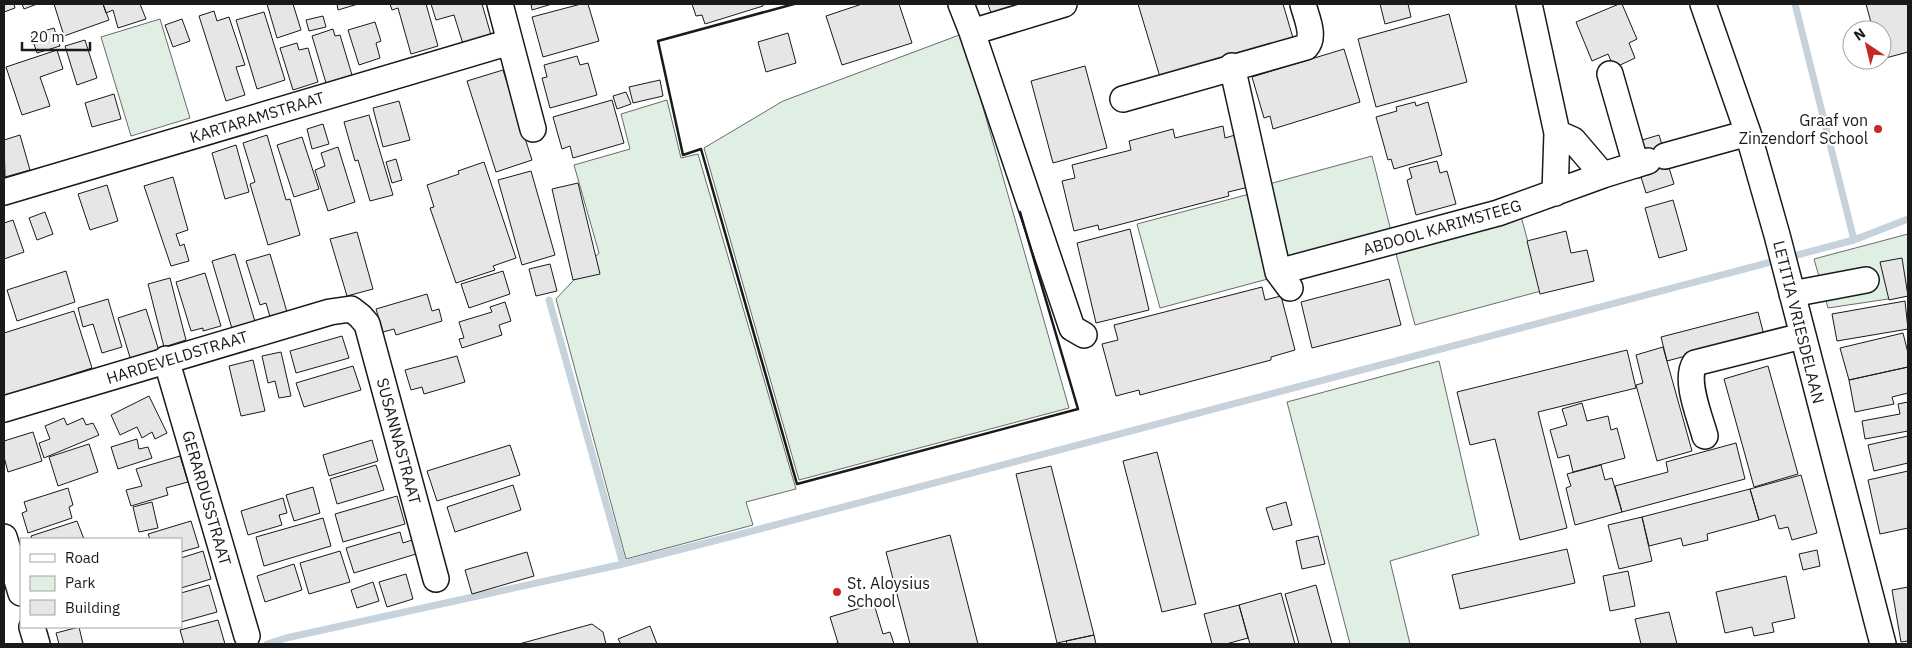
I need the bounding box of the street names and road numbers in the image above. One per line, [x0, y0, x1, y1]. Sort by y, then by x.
street label: KARTARAMSTRAAT [187, 87, 327, 147]
street label: ABDOOL KARIMSTEEG [1360, 195, 1524, 259]
street label: LETITIA VRIESDELAAN [1769, 238, 1829, 406]
street label: HARDEVELDSTRAAT [104, 326, 250, 388]
street label: SUSANNASTRAAT [373, 376, 425, 506]
street label: GERARDUSSTRAAT [178, 428, 236, 568]

